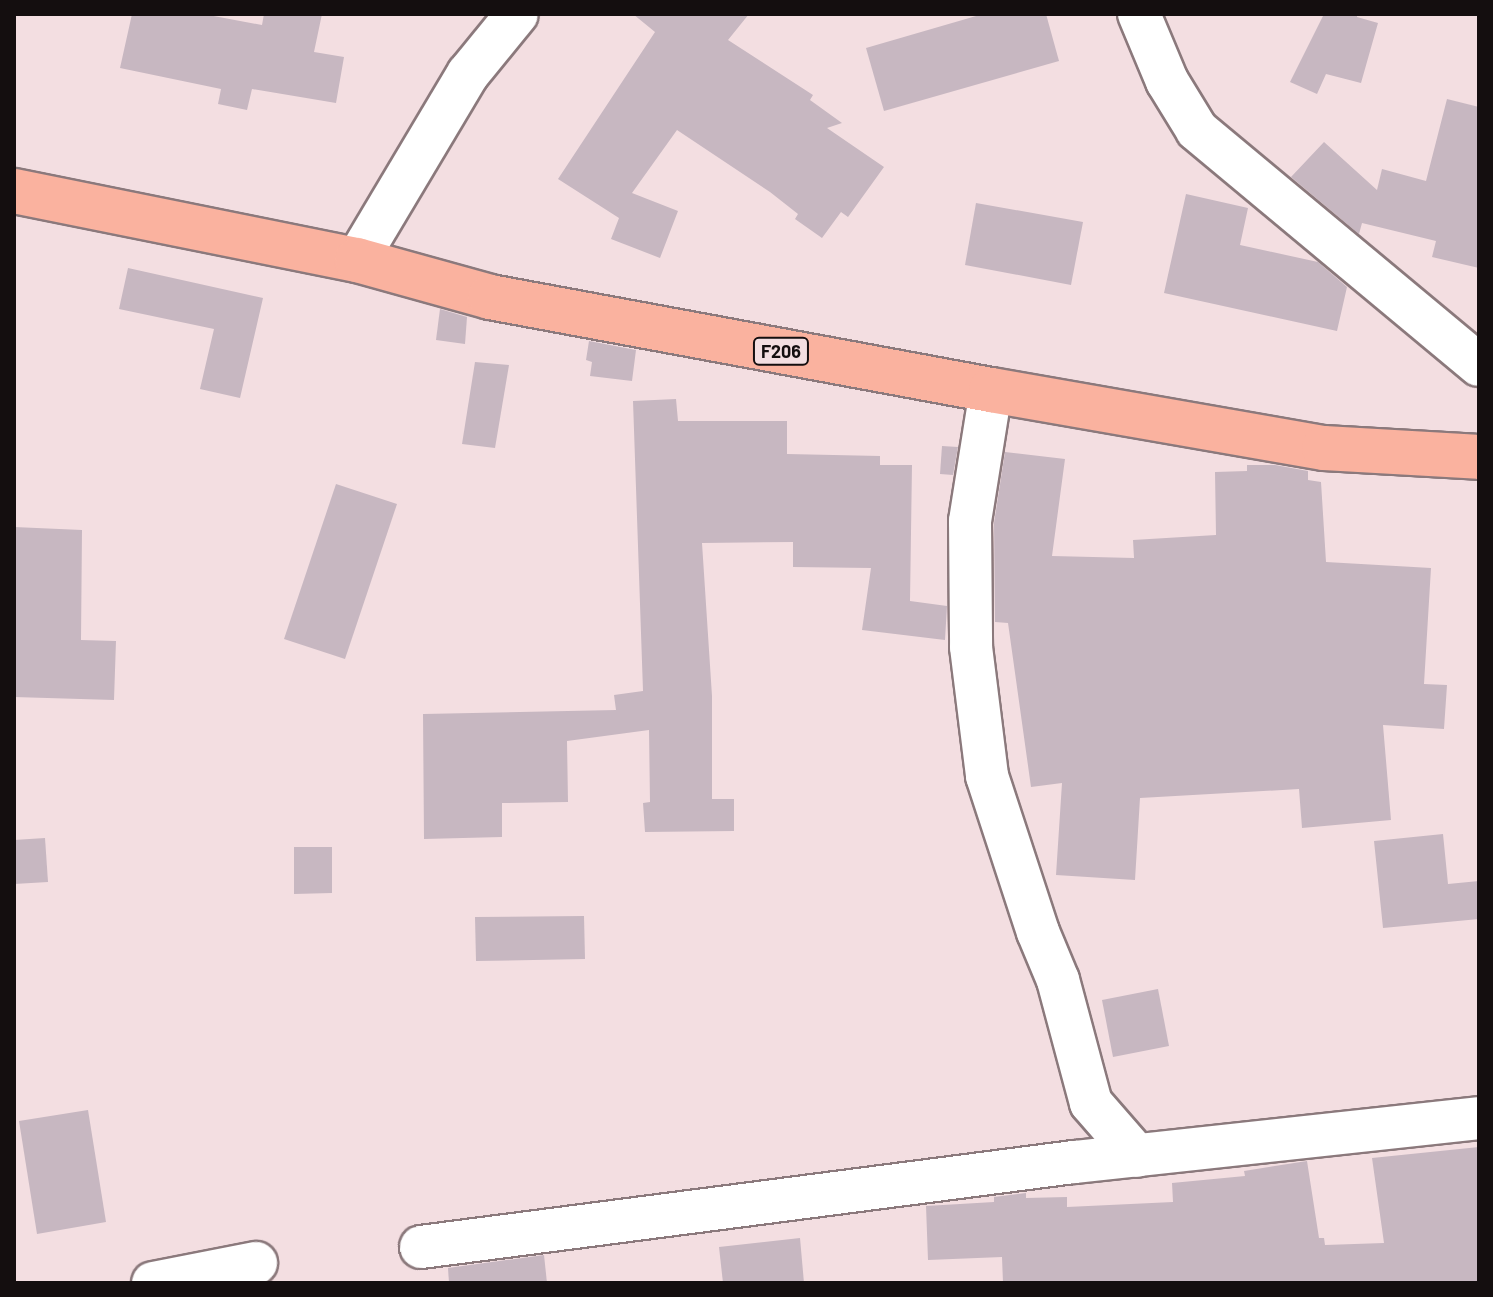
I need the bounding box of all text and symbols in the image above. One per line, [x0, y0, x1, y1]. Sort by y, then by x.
road number: F206 [751, 337, 811, 365]

